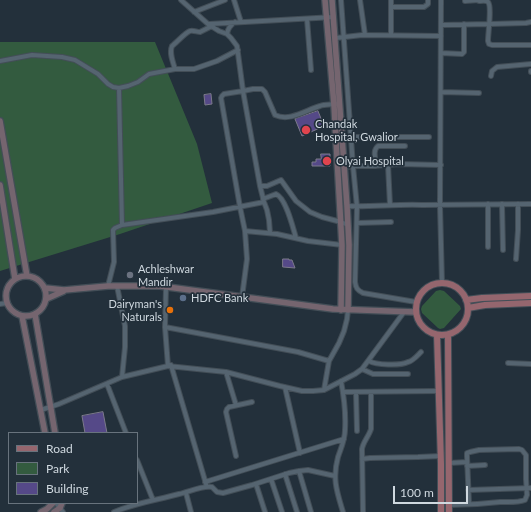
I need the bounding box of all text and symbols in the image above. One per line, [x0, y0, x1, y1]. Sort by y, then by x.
place label: Chandak Hospital, Gwalior [315, 117, 398, 143]
marker: Chandak Hospital, Gwalior [300, 124, 312, 136]
place label: Olyai Hospital [336, 154, 404, 168]
marker: Olyai Hospital [321, 155, 333, 167]
place label: Achleshwar Mandir [138, 262, 194, 288]
marker: Achleshwar Mandir [125, 270, 135, 280]
place label: HDFC Bank [191, 291, 248, 305]
marker: HDFC Bank [178, 293, 188, 303]
place label: Dairyman's Naturals [109, 297, 162, 323]
marker: Dairyman's Naturals [165, 305, 175, 315]
legend [8, 432, 138, 504]
text: Road [46, 441, 73, 456]
text: Park [46, 461, 69, 476]
scale bar [395, 478, 470, 504]
text: Building [46, 481, 89, 496]
text: 100 m [400, 485, 434, 500]

